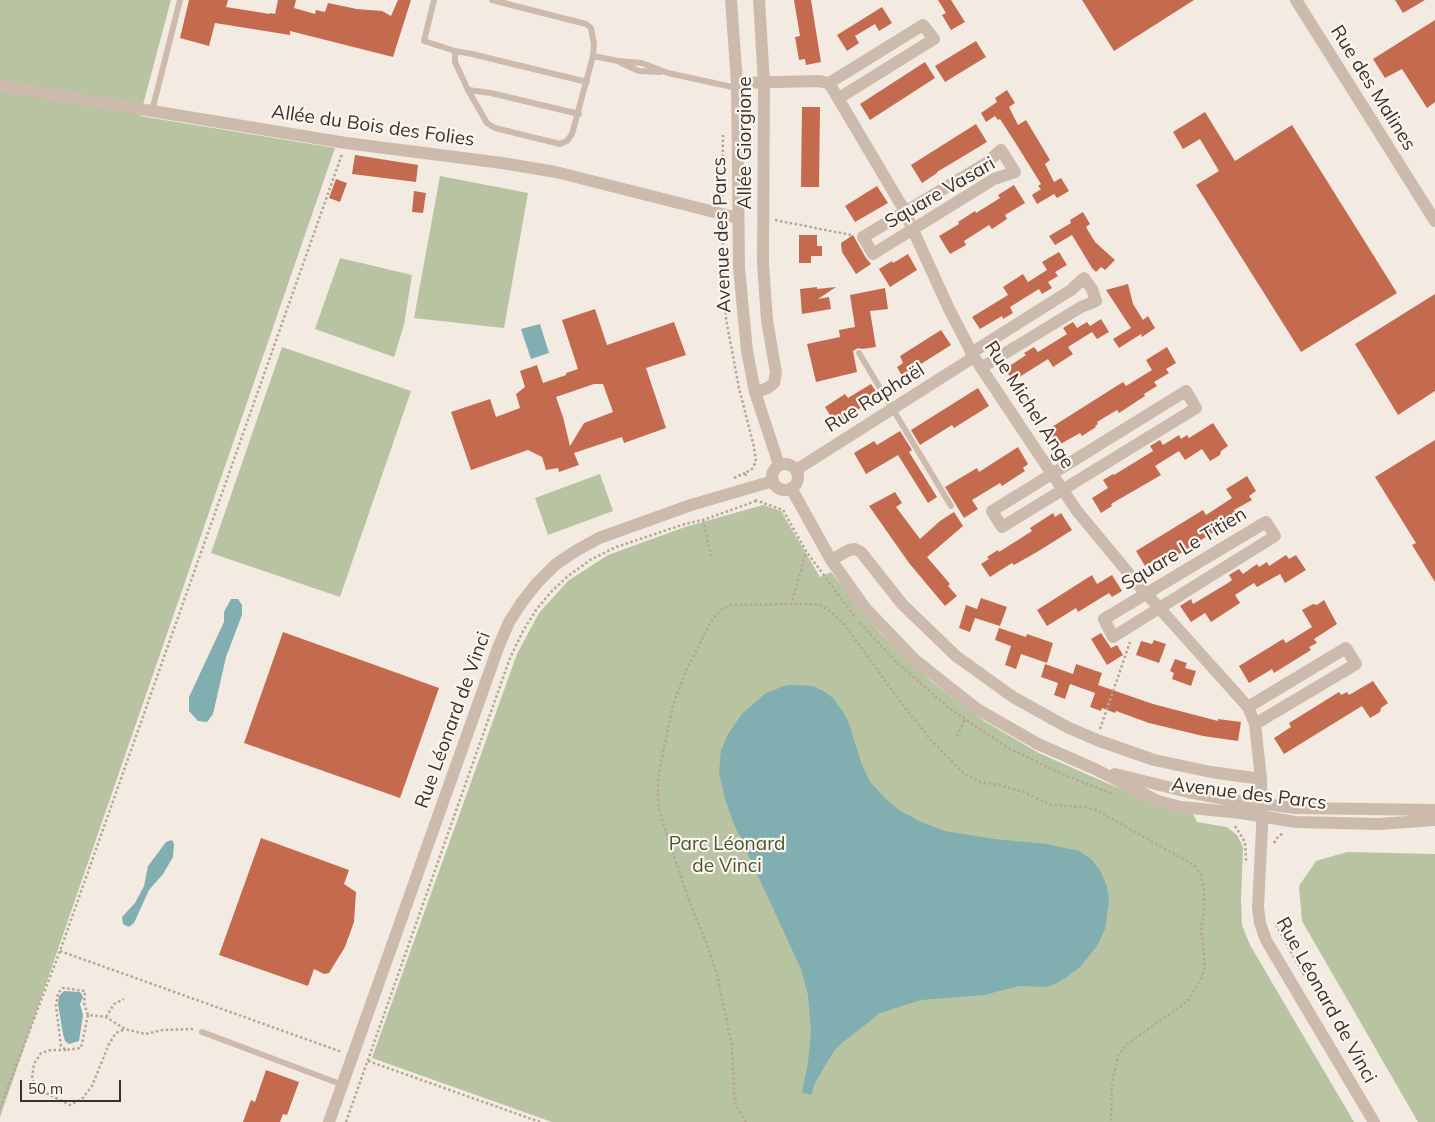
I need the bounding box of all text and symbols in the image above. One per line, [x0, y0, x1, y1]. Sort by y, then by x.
street label: Rue des Malines [1325, 21, 1421, 155]
street label: Allée Giorgione [734, 77, 756, 209]
street label: Allée du Bois des Folies [270, 100, 476, 152]
street label: Square Vasari [881, 152, 999, 234]
street label: Avenue des Parcs [708, 157, 736, 313]
street label: Rue Michel Ange [979, 337, 1079, 473]
street label: Rue Raphaël [821, 358, 929, 438]
street label: Square Le Titien [1117, 503, 1251, 595]
street label: Rue Léonard de Vinci [410, 629, 496, 811]
street label: Avenue des Parcs [1170, 773, 1328, 815]
park label: Parc Léonard de Vinci [669, 833, 785, 877]
street label: Rue Léonard de Vinci [1271, 913, 1381, 1087]
scale bar [22, 1070, 124, 1102]
text: 50 m [28, 1079, 63, 1098]

